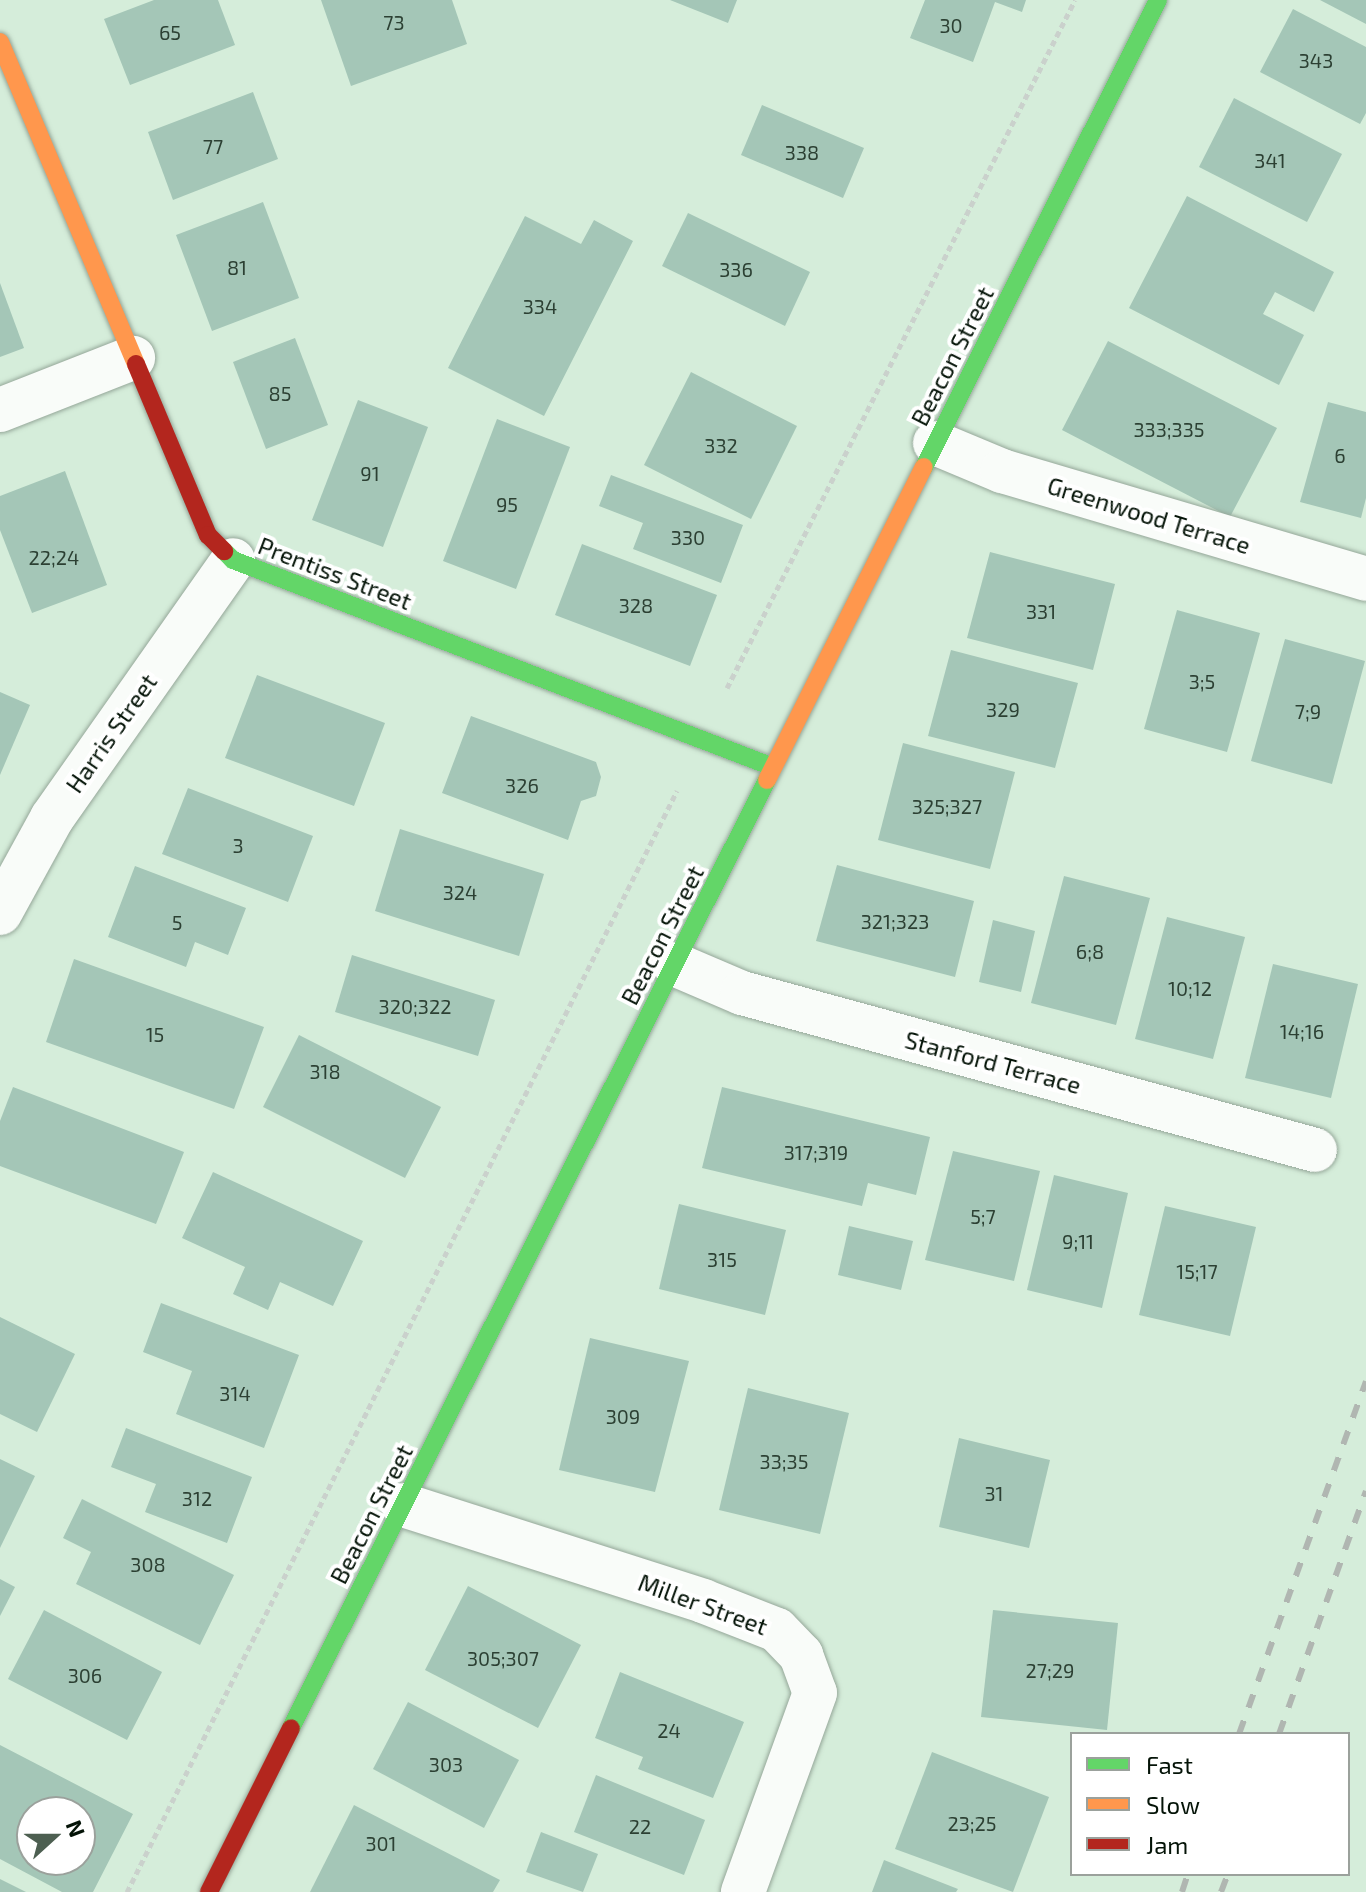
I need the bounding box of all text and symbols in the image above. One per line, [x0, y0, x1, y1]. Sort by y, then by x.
house number: 73 [383, 10, 405, 34]
house number: 30 [939, 13, 963, 37]
house number: 65 [159, 20, 181, 44]
house number: 343 [1299, 48, 1333, 72]
house number: 77 [203, 134, 223, 158]
house number: 338 [785, 140, 819, 164]
house number: 341 [1254, 148, 1286, 172]
house number: 81 [227, 255, 247, 279]
house number: 336 [719, 257, 753, 281]
street label: Beacon Street [905, 282, 999, 430]
house number: 334 [523, 294, 557, 318]
house number: 85 [269, 381, 291, 405]
house number: 333;335 [1133, 417, 1205, 441]
house number: 332 [704, 433, 738, 457]
house number: 6 [1334, 443, 1346, 467]
house number: 91 [360, 461, 380, 485]
street label: Greenwood Terrace [1044, 470, 1254, 560]
house number: 95 [496, 492, 518, 516]
house number: 330 [671, 525, 705, 549]
street label: Prentiss Street [254, 531, 416, 615]
house number: 22;24 [29, 545, 79, 569]
house number: 328 [619, 593, 653, 617]
house number: 331 [1026, 599, 1056, 623]
street label: Harris Street [59, 668, 163, 798]
house number: 3;5 [1189, 669, 1215, 693]
house number: 329 [986, 697, 1020, 721]
house number: 7;9 [1295, 699, 1321, 723]
house number: 326 [505, 773, 539, 797]
house number: 325;327 [912, 794, 982, 818]
house number: 3 [232, 833, 244, 857]
street label: Beacon Street [615, 861, 709, 1009]
house number: 324 [443, 880, 477, 904]
house number: 321;323 [861, 909, 929, 933]
house number: 5 [172, 910, 182, 934]
house number: 6;8 [1076, 939, 1104, 963]
house number: 10;12 [1168, 976, 1212, 1000]
house number: 320;322 [379, 994, 451, 1018]
house number: 14;16 [1280, 1019, 1324, 1043]
house number: 15 [146, 1022, 164, 1046]
street label: Stanford Terrace [902, 1025, 1084, 1099]
house number: 318 [309, 1059, 341, 1083]
house number: 317;319 [784, 1140, 848, 1164]
house number: 5;7 [970, 1204, 996, 1228]
house number: 9;11 [1062, 1229, 1094, 1253]
house number: 315 [707, 1247, 737, 1271]
house number: 15;17 [1176, 1259, 1218, 1283]
house number: 314 [219, 1381, 251, 1405]
house number: 309 [606, 1404, 640, 1428]
street label: Beacon Street [324, 1440, 418, 1588]
house number: 33;35 [760, 1449, 808, 1473]
house number: 31 [984, 1481, 1004, 1505]
house number: 312 [182, 1486, 212, 1510]
house number: 308 [130, 1552, 166, 1576]
street label: Miller Street [634, 1567, 772, 1641]
house number: 305;307 [467, 1646, 539, 1670]
house number: 27;29 [1026, 1658, 1074, 1682]
house number: 306 [68, 1663, 102, 1687]
house number: 24 [657, 1718, 681, 1742]
legend [1070, 1732, 1350, 1876]
text: Fast [1146, 1750, 1193, 1779]
house number: 303 [429, 1752, 463, 1776]
text: Slow [1146, 1790, 1200, 1819]
north arrow [16, 1796, 96, 1876]
house number: 23;25 [947, 1811, 997, 1835]
house number: 22 [629, 1814, 651, 1838]
text: N [62, 1816, 92, 1840]
text: Jam [1146, 1830, 1188, 1859]
house number: 301 [365, 1831, 397, 1855]

